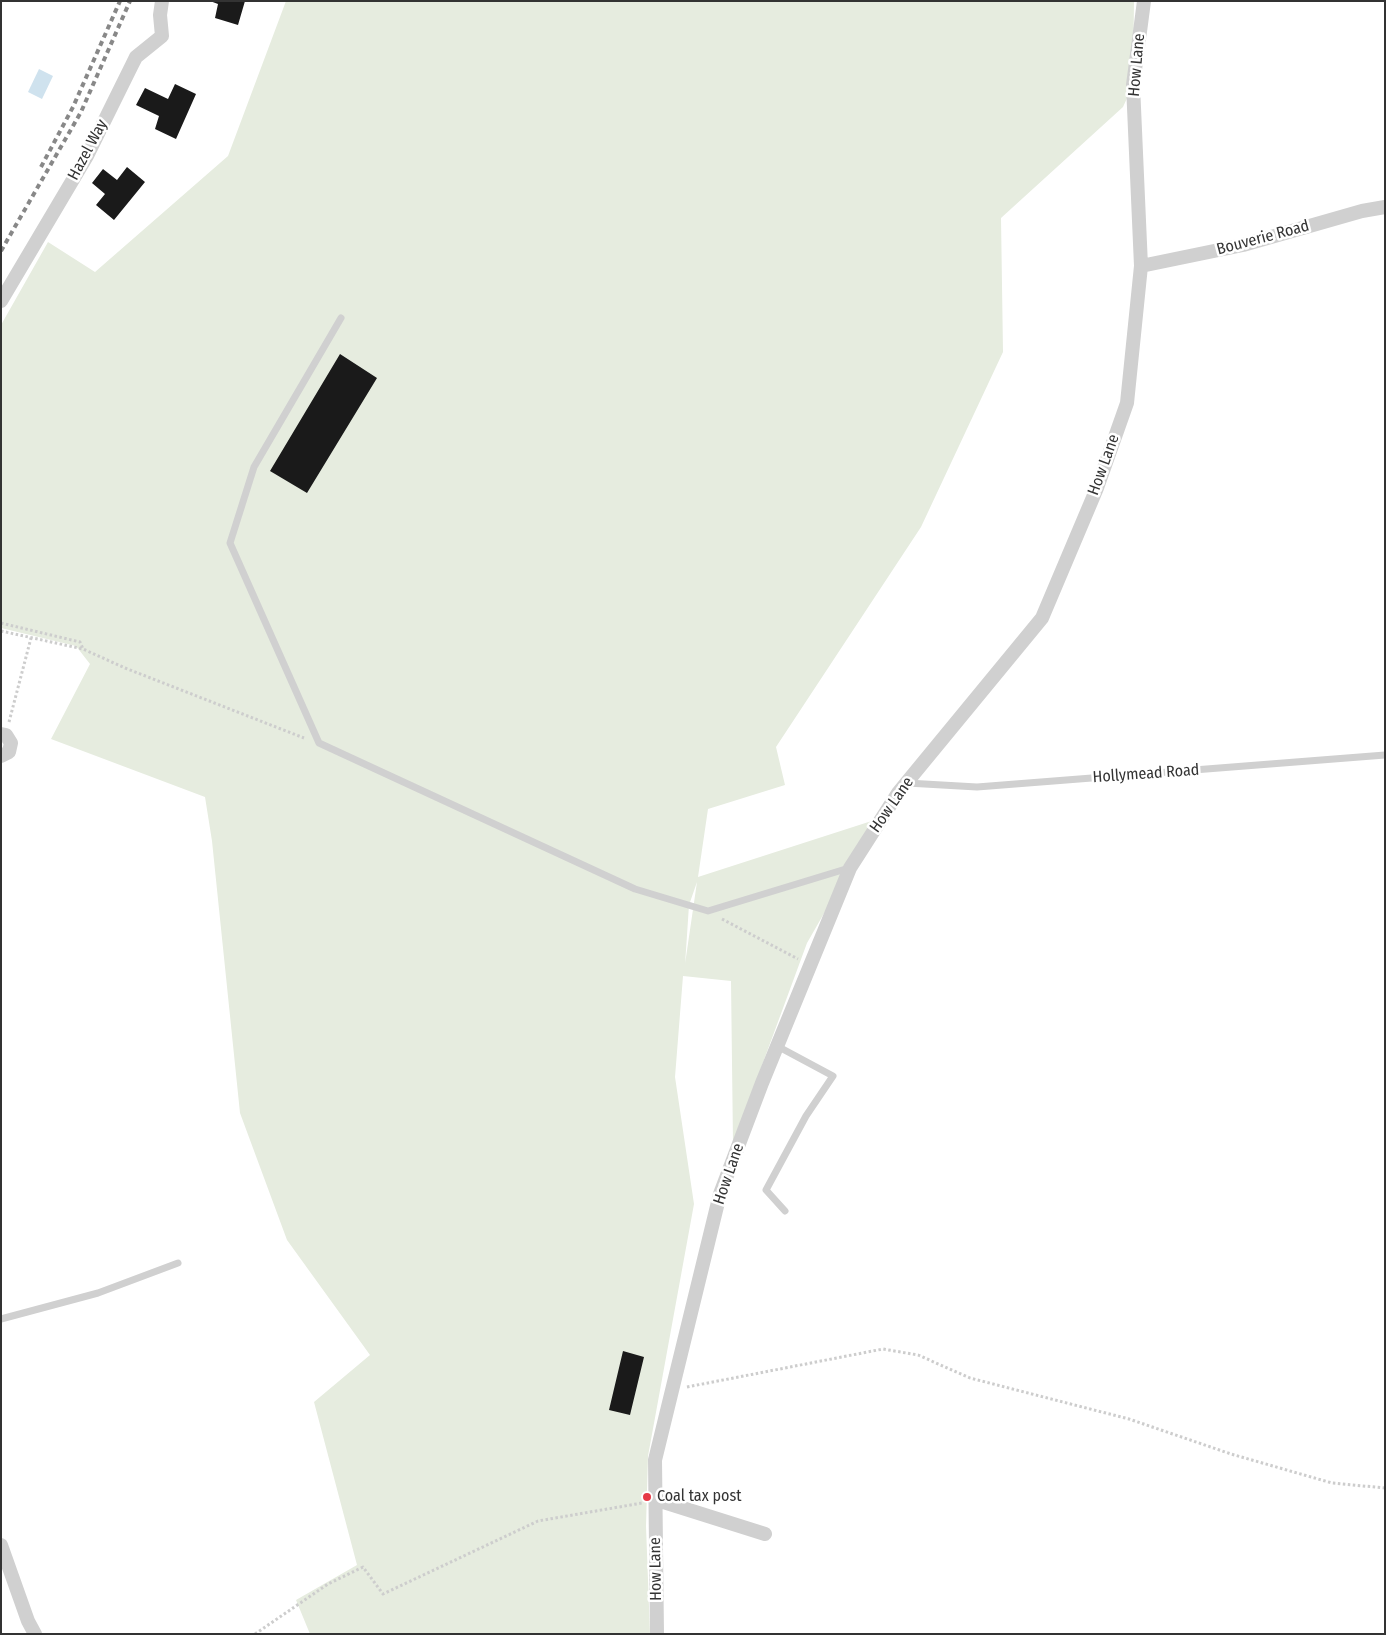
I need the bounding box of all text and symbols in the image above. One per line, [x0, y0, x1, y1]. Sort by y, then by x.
street label: How Lane [1125, 33, 1149, 97]
street label: Hazel Way [64, 116, 112, 184]
street label: Bouverie Road [1215, 216, 1311, 260]
street label: How Lane [1084, 432, 1124, 498]
street label: Hollymead Road [1092, 761, 1200, 787]
street label: How Lane [866, 773, 918, 837]
street label: How Lane [710, 1141, 748, 1207]
place label: Coal tax post [657, 1487, 741, 1507]
marker: Coal tax post [641, 1491, 653, 1503]
street label: How Lane [646, 1537, 666, 1601]

